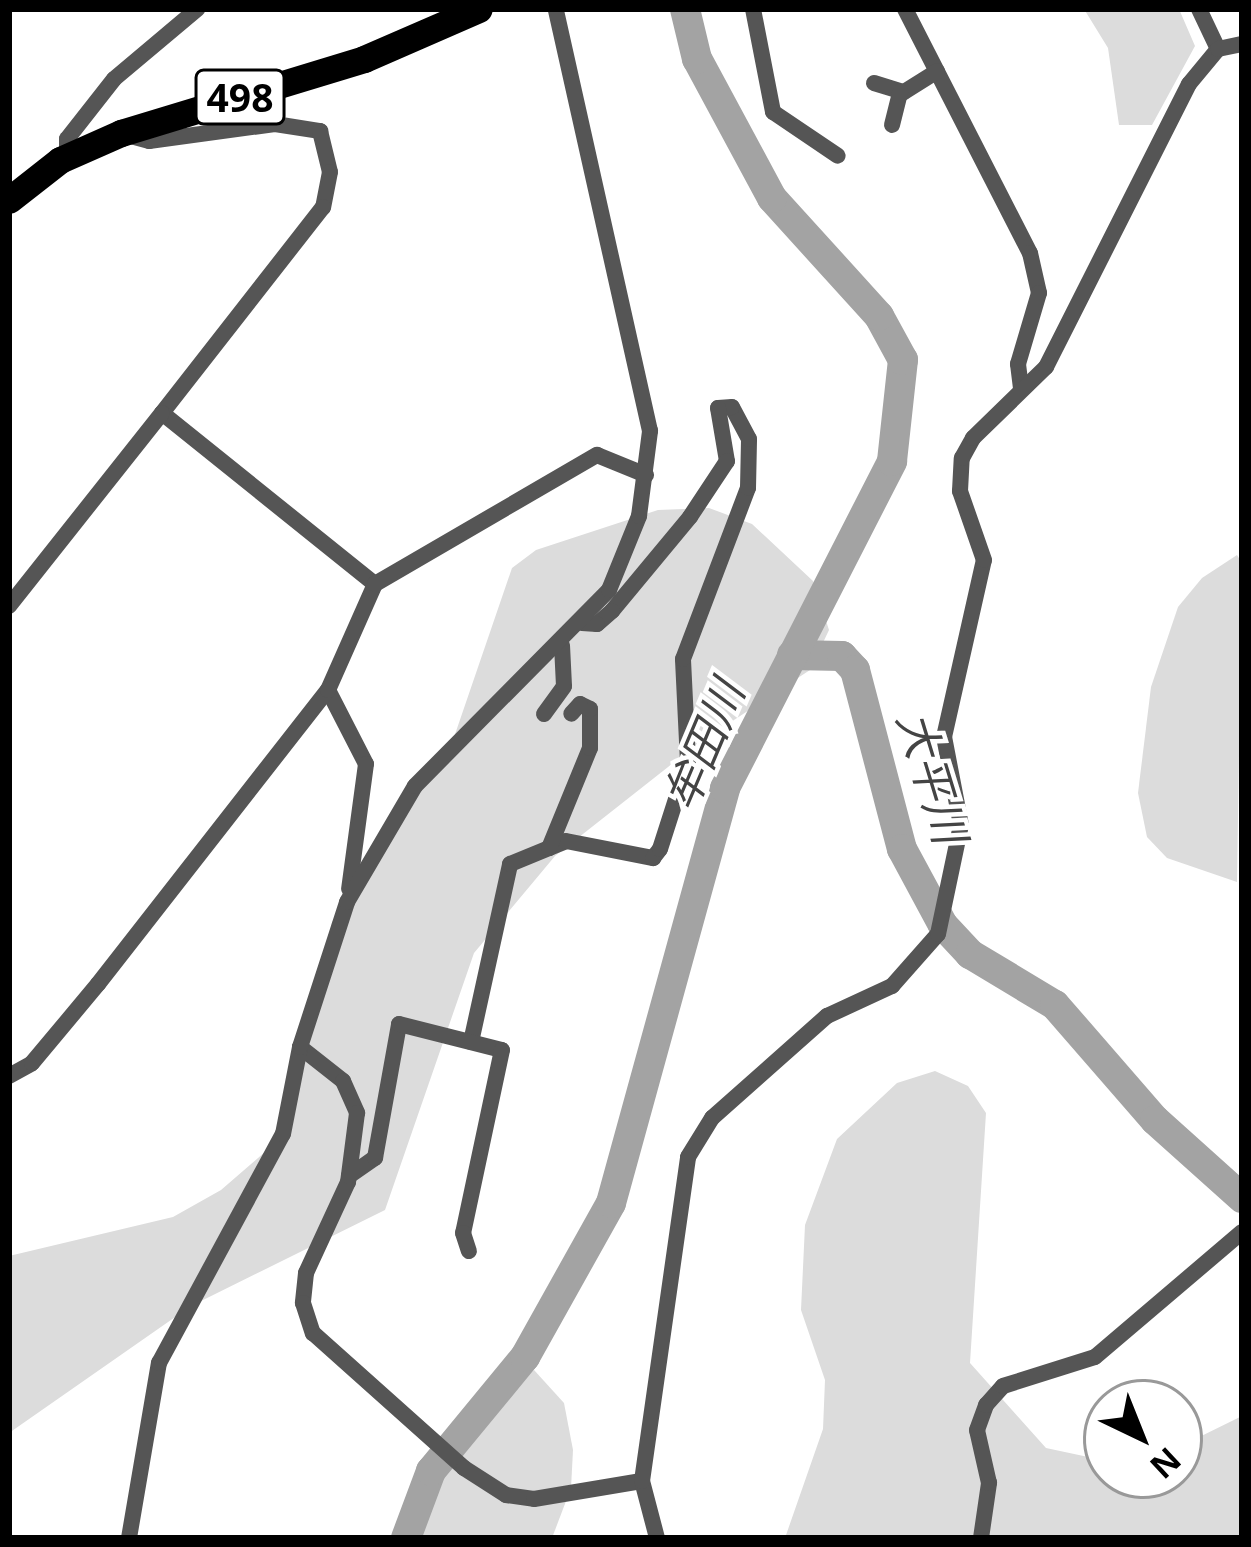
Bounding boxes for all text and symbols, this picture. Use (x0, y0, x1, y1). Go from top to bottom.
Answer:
road number: 498 (192, 64, 288, 130)
water label: 牟田川 (652, 672, 754, 818)
water label: 大平川 (887, 705, 979, 849)
north arrow (1083, 1379, 1203, 1499)
text: N (1141, 1438, 1191, 1489)

